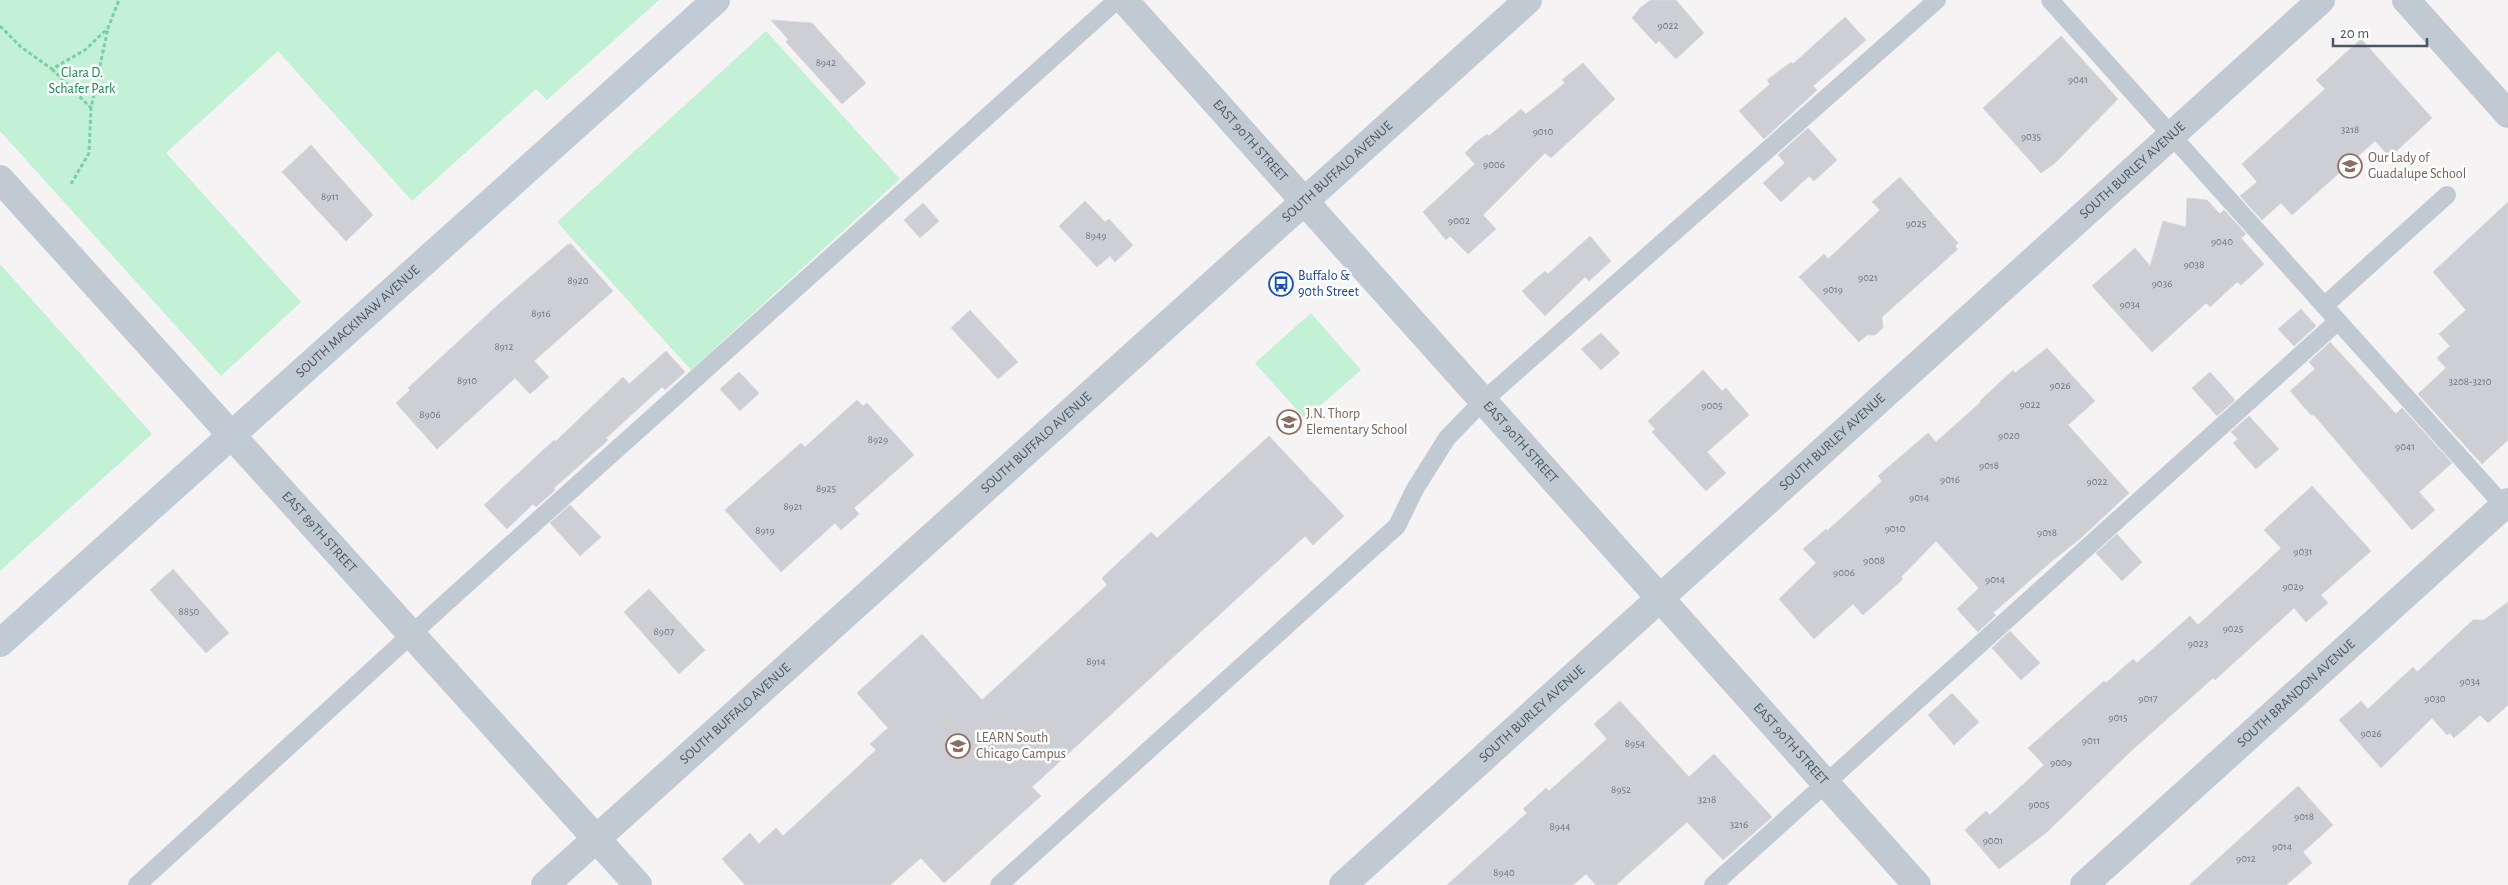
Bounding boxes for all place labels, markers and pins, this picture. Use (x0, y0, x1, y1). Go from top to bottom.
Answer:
place label: Our Lady of Guadalupe School (2368, 151, 2466, 181)
school or university icon: Our Lady of Guadalupe School (2337, 153, 2363, 179)
place label: Buffalo & 90th Street (1298, 269, 1360, 299)
bus stop icon: Buffalo & 90th Street (1268, 271, 1294, 297)
place label: J.N. Thorp Elementary School (1306, 407, 1408, 437)
school or university icon: J.N. Thorp Elementary School (1276, 409, 1302, 435)
place label: LEARN South Chicago Campus (976, 731, 1066, 761)
school or university icon: LEARN South Chicago Campus (945, 733, 971, 759)

